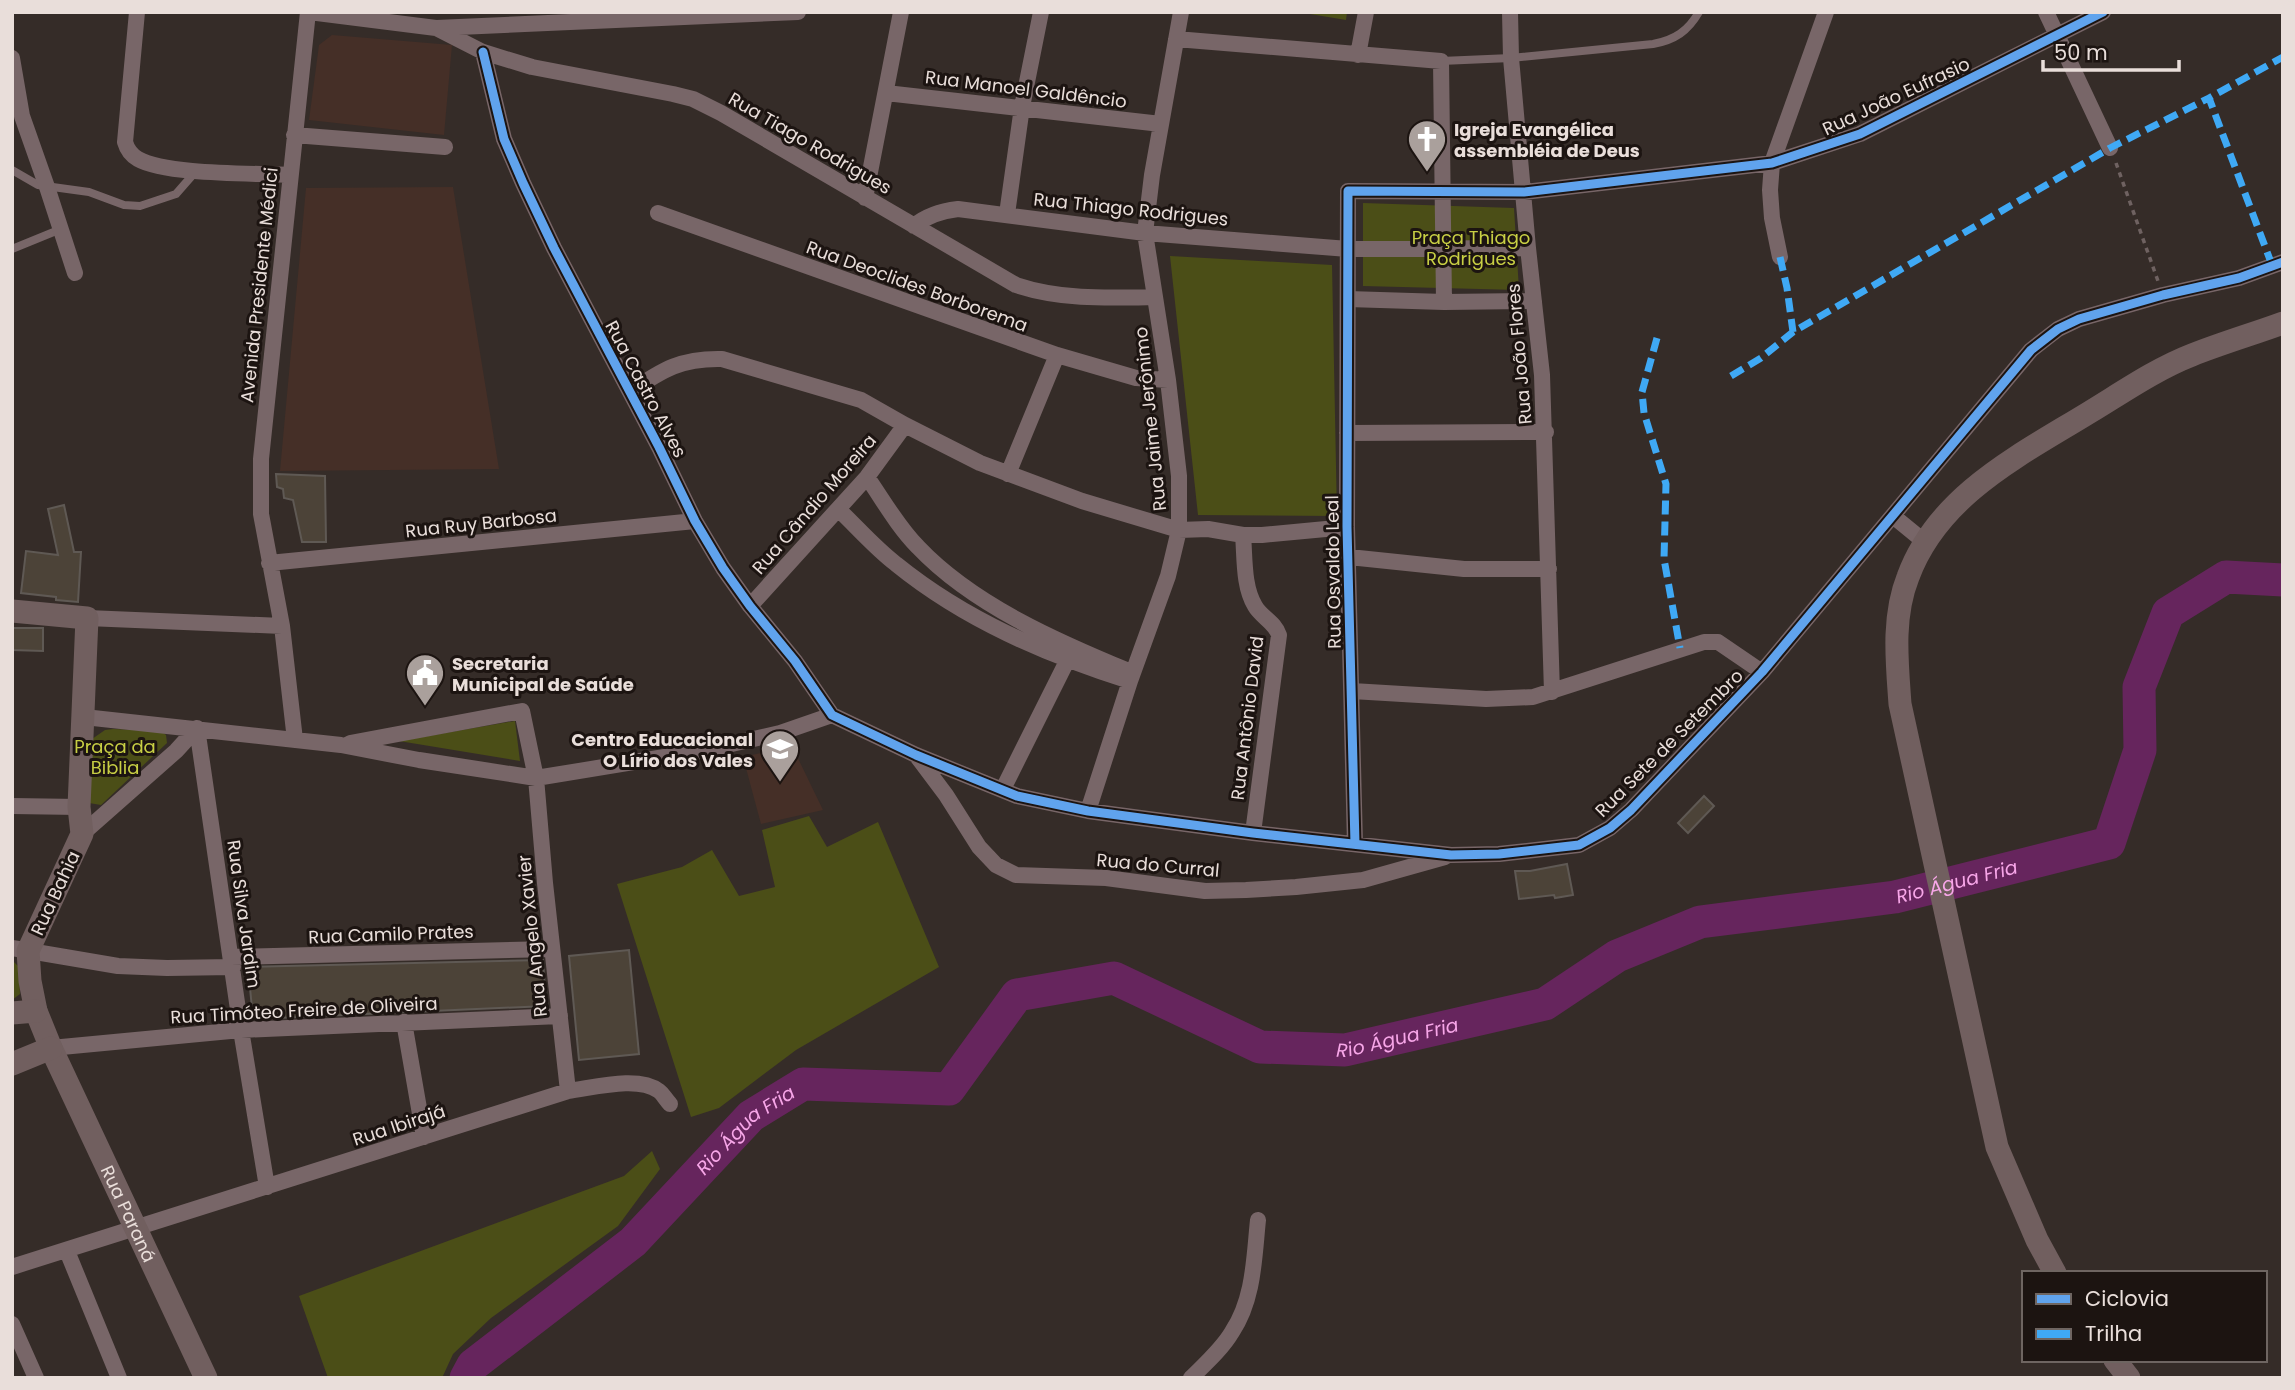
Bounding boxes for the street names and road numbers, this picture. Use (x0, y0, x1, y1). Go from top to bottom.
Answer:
street label: Rua João Eufrasio (1818, 51, 1974, 141)
street label: Rua Manoel Galdêncio (924, 64, 1128, 114)
street label: Rua Tiago Rodrigues (724, 86, 896, 200)
street label: Avenida Presidente Médici (234, 166, 284, 404)
street label: Rua Thiago Rodrigues (1032, 186, 1230, 232)
street label: Rua Deoclides Borborema (803, 234, 1031, 338)
street label: Rua João Flores (1500, 283, 1538, 425)
street label: Rua Castro Alves (599, 316, 693, 462)
street label: Rua Jaime Jerônimo (1128, 326, 1172, 512)
street label: Rua Cândio Moreira (746, 429, 882, 579)
street label: Rua Osvaldo Leal (1319, 495, 1347, 649)
street label: Rua Ruy Barbosa (404, 503, 558, 543)
street label: Rua Antônio David (1225, 635, 1269, 801)
street label: Rua Sete de Setembro (1589, 663, 1749, 823)
street label: Rua Silva Jardim (221, 838, 267, 990)
street label: Rua Bahia (24, 847, 86, 939)
street label: Rua do Curral (1095, 847, 1221, 883)
street label: Rua Angelo Xavier (511, 853, 553, 1018)
street label: Rua Camilo Prates (308, 919, 474, 949)
street label: Rua Timóteo Freire de Oliveira (170, 991, 438, 1029)
street label: Rua Ibirajá (349, 1098, 449, 1152)
street label: Rua Paraná (95, 1161, 162, 1266)

